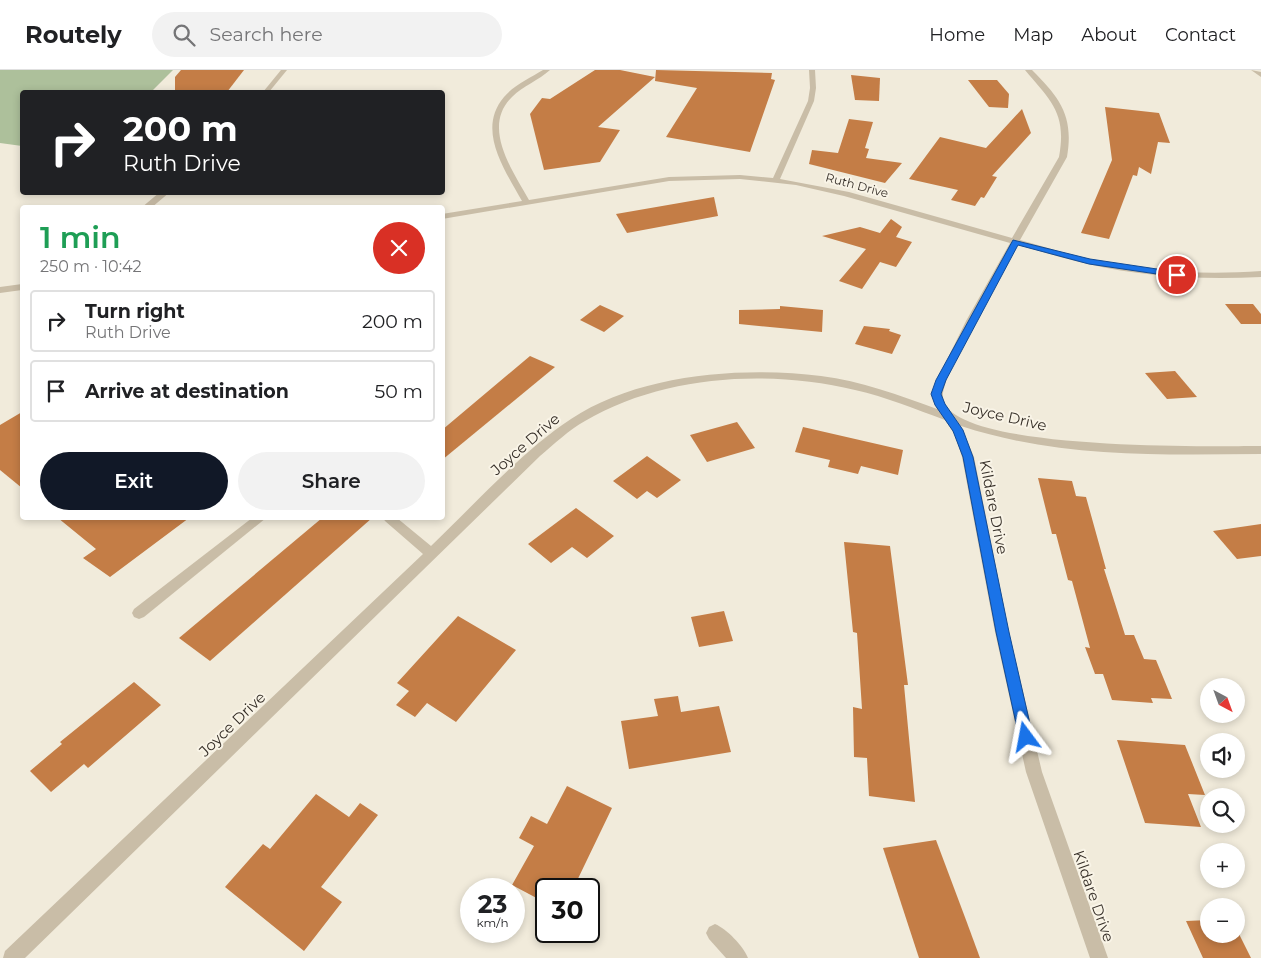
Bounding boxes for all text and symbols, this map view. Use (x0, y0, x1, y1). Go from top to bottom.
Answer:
search box (152, 12, 502, 57)
text: Routely (25, 20, 122, 49)
icon: search (170, 21, 198, 49)
text: Search here (210, 23, 323, 46)
text: Home (929, 24, 985, 46)
text: Map (1013, 24, 1053, 46)
text: About (1081, 24, 1137, 46)
text: Contact (1165, 24, 1236, 46)
text: 200 m (123, 107, 238, 150)
icon: right (40, 110, 105, 175)
text: Ruth Drive (123, 150, 241, 177)
street label: Ruth Drive (824, 169, 890, 201)
text: 1 min (40, 219, 121, 256)
button: close (373, 222, 425, 274)
pin (1156, 254, 1198, 296)
text: 250 m · 10:42 (40, 257, 142, 276)
icon: arrive (1163, 261, 1191, 289)
text: Turn right (85, 300, 185, 323)
icon: right (42, 307, 70, 335)
text: 200 m (362, 310, 423, 333)
text: Ruth Drive (85, 323, 171, 342)
icon: arrive (42, 377, 70, 405)
text: Arrive at destination (85, 380, 289, 403)
text: 50 m (375, 380, 423, 403)
street label: Joyce Drive (960, 397, 1049, 435)
street label: Joyce Drive (486, 409, 563, 480)
button: Exit (40, 452, 228, 510)
button: Share (238, 452, 425, 510)
street label: Kildare Drive (976, 458, 1012, 556)
north arrow (1200, 678, 1245, 722)
map controls (1200, 678, 1245, 943)
street label: Joyce Drive (194, 688, 269, 761)
position arrow (999, 710, 1051, 762)
button: sound (1200, 733, 1245, 778)
button: search (1200, 788, 1245, 833)
button: + (1200, 843, 1245, 888)
street label: Kildare Drive (1069, 848, 1119, 944)
speed limit sign: 30 (535, 878, 600, 943)
text: 23 (478, 889, 507, 919)
button: − (1200, 898, 1245, 943)
text: km/h (476, 915, 509, 930)

